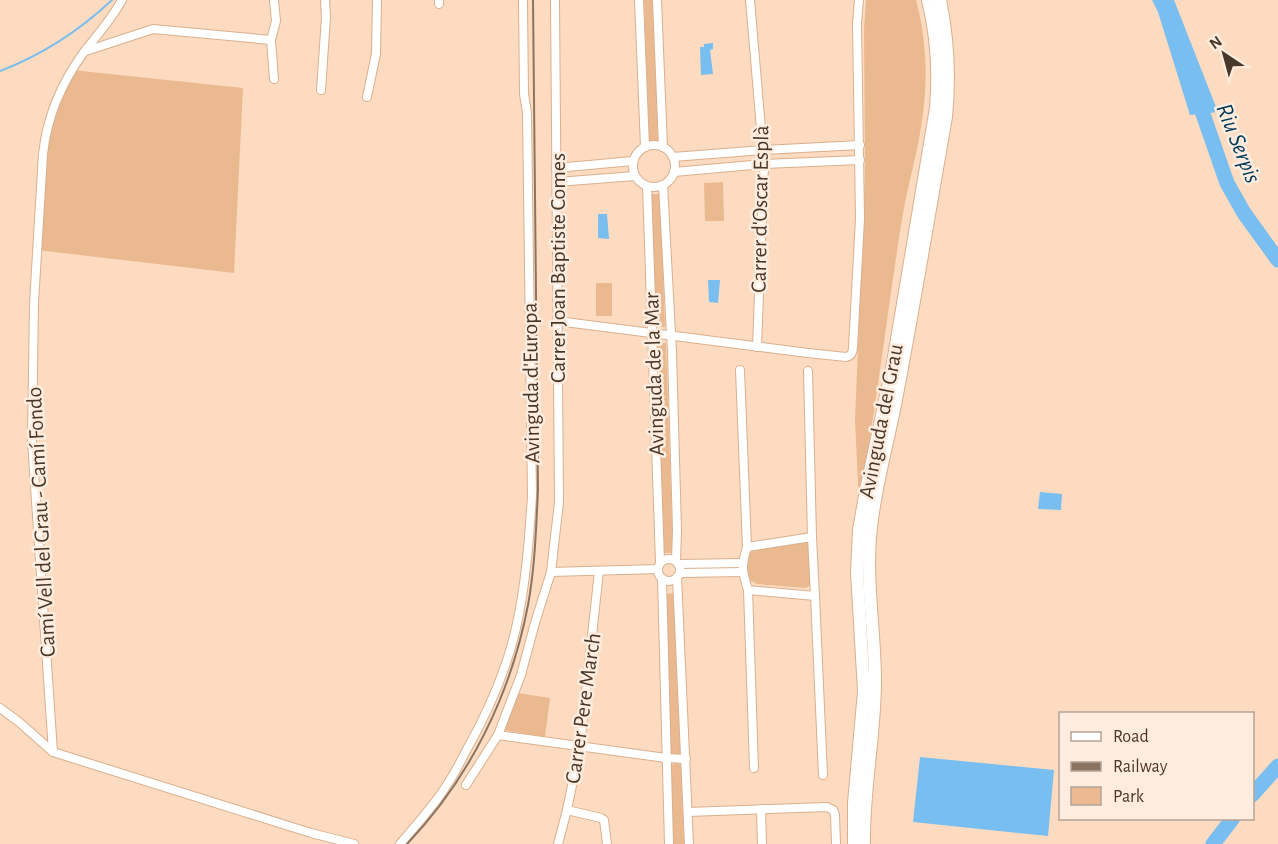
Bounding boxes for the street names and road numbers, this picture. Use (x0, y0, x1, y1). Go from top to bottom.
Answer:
street label: Carrer d'Oscar Esplà (748, 125, 772, 293)
street label: Carrer Joan Baptiste Comes (547, 153, 569, 383)
street label: Avinguda de la Mar (640, 292, 668, 456)
street label: Avinguda d'Europa (519, 302, 543, 464)
street label: Avinguda del Grau (855, 342, 907, 500)
street label: Camí Vell del Grau - Camí Fondo (23, 386, 59, 658)
street label: Carrer Pere March (562, 631, 604, 785)

